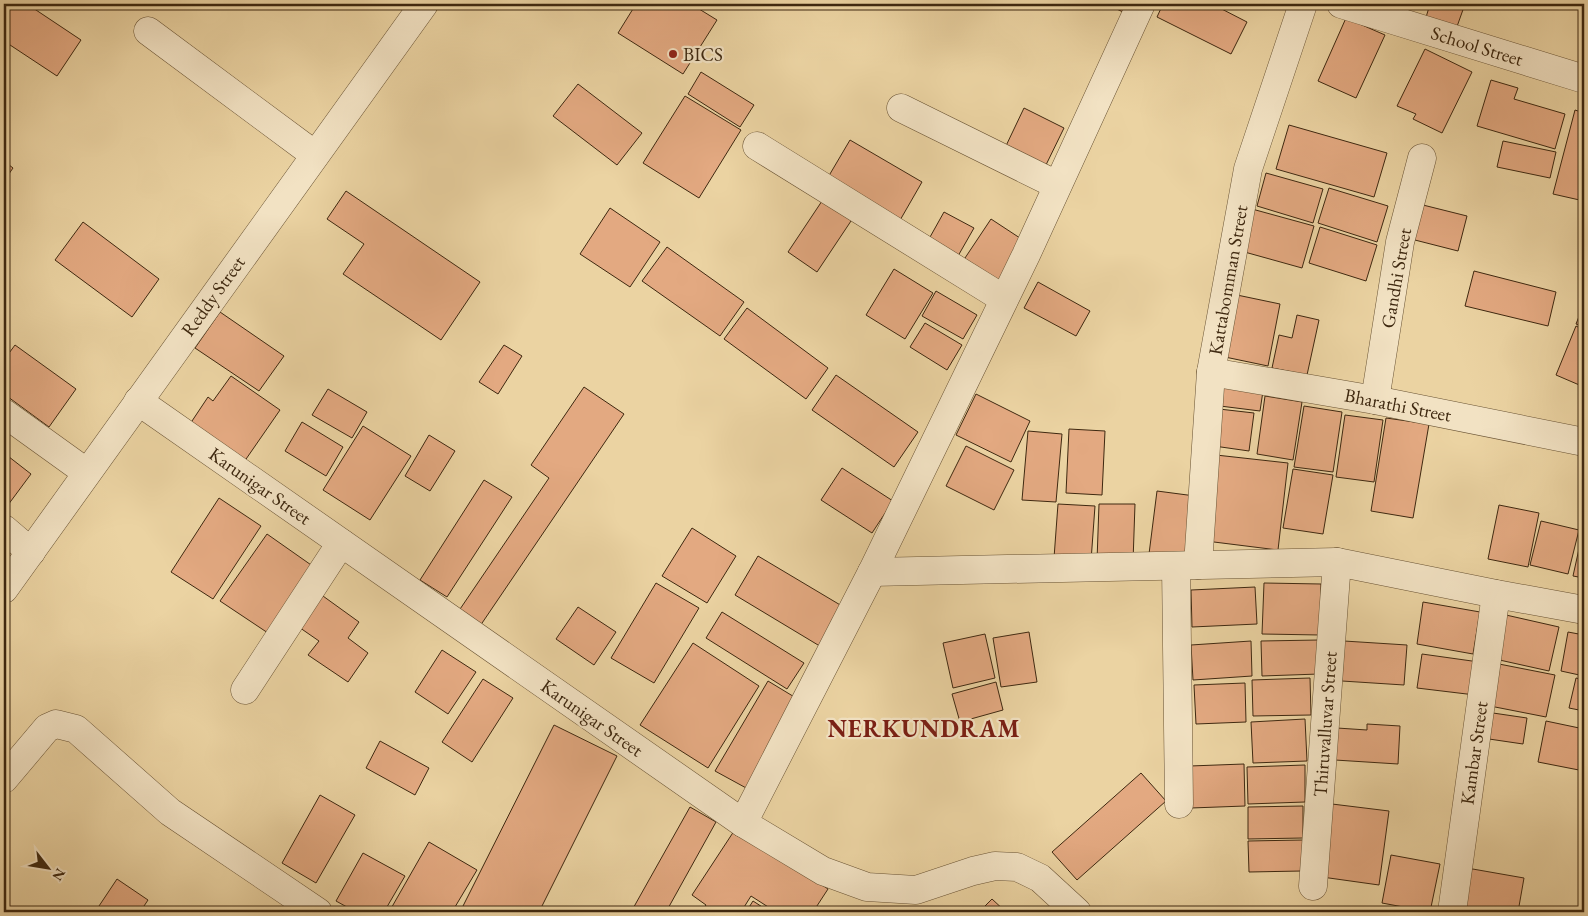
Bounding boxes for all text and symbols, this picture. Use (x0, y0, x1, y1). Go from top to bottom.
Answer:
street label: School Street (1428, 20, 1526, 72)
place label: BICS (683, 42, 723, 67)
marker: BICS (667, 48, 679, 60)
street label: Kattabomman Street (1202, 203, 1254, 357)
street label: Gandhi Street (1375, 226, 1417, 330)
street label: Reddy Street (175, 251, 251, 341)
street label: Bharathi Street (1342, 382, 1454, 428)
street label: Karunigar Street (204, 442, 316, 530)
street label: Thiruvalluvar Street (1307, 650, 1343, 798)
street label: Karunigar Street (536, 674, 648, 762)
street label: Kambar Street (1454, 700, 1494, 806)
district label: NERKUNDRAM (827, 713, 1021, 744)
north arrow (22, 844, 72, 894)
text: N (48, 865, 70, 885)

